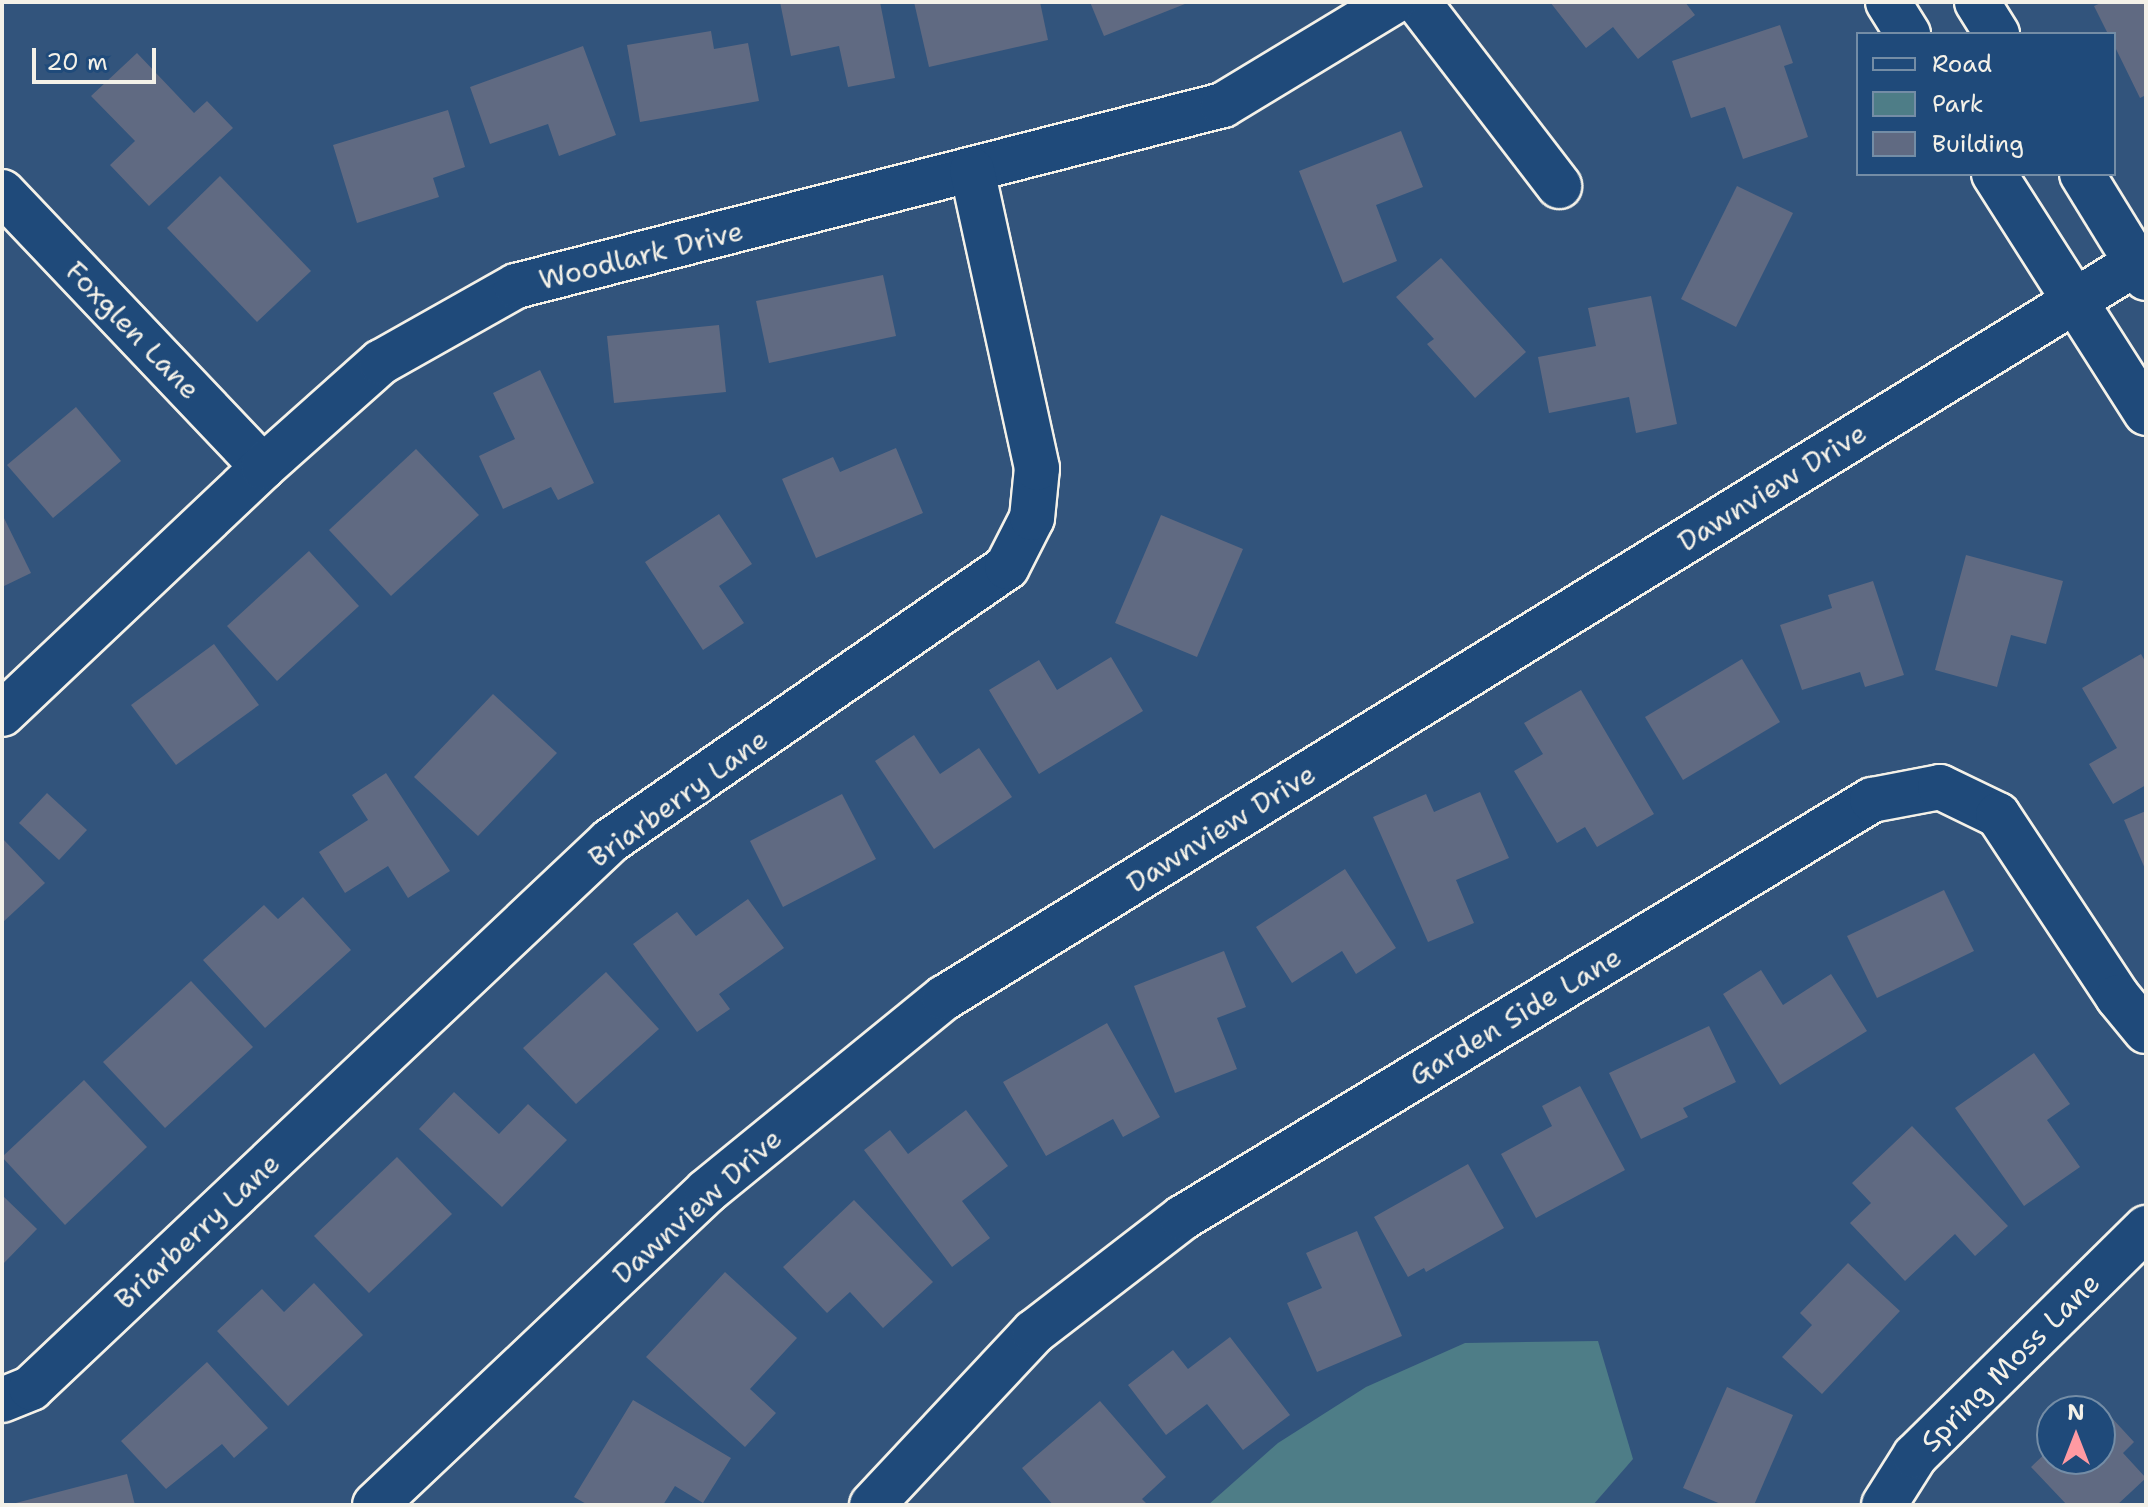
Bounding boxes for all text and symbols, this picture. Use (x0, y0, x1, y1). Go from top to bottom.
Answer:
scale bar (36, 32, 160, 82)
legend (1856, 32, 2116, 176)
text: 20 m (46, 46, 108, 78)
text: Road (1932, 48, 1992, 80)
text: Park (1932, 88, 1984, 120)
text: Building (1932, 128, 2024, 160)
street label: Woodlark Drive (535, 213, 747, 297)
street label: Foxglen Lane (59, 254, 207, 406)
street label: Dawnview Drive (1672, 416, 1872, 558)
street label: Briarberry Lane (582, 722, 774, 874)
street label: Dawnview Drive (1121, 757, 1321, 899)
street label: Garden Side Lane (1403, 939, 1627, 1093)
street label: Dawnview Drive (606, 1121, 788, 1291)
street label: Briarberry Lane (108, 1146, 286, 1316)
street label: Spring Moss Lane (1914, 1266, 2106, 1458)
north arrow (2036, 1395, 2116, 1475)
text: N (2067, 1398, 2085, 1427)

